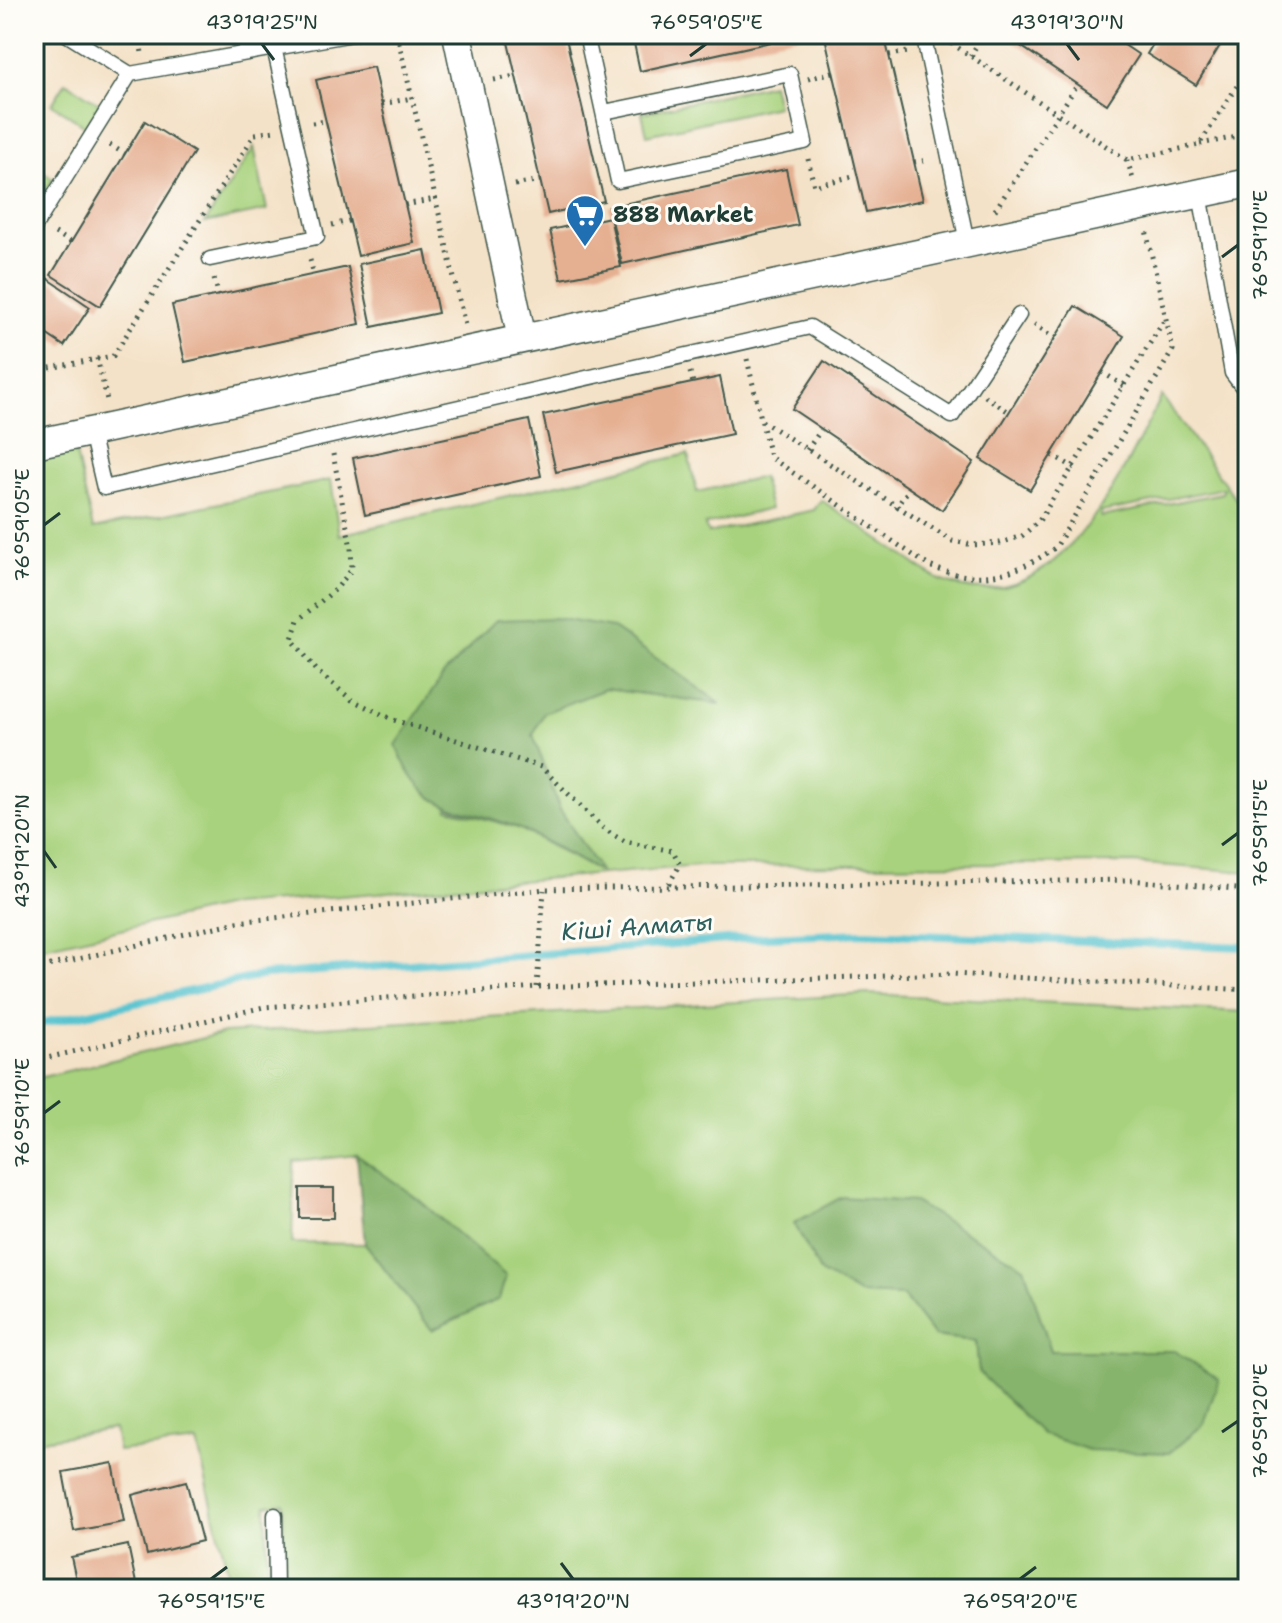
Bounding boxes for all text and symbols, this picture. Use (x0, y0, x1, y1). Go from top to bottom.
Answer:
text: 43°19'25"N (206, 9, 318, 35)
text: 76°59'05"E (649, 9, 763, 35)
text: 43°19'30"N (1010, 9, 1124, 35)
text: 76°59'10"E (1247, 190, 1273, 300)
supermarket icon: 888 Market (564, 193, 606, 248)
place label: 888 Market (613, 200, 754, 229)
text: 76°59'05"E (9, 468, 35, 582)
text: 76°59'15"E (1247, 779, 1273, 887)
text: 43°19'20"N (9, 794, 35, 908)
water label: Кіші Алматы (560, 906, 714, 948)
text: 76°59'10"E (9, 1058, 35, 1168)
text: 76°59'20"E (1247, 1363, 1273, 1479)
text: 76°59'15"E (157, 1588, 265, 1614)
text: 43°19'20"N (516, 1588, 630, 1614)
text: 76°59'20"E (962, 1588, 1078, 1614)

